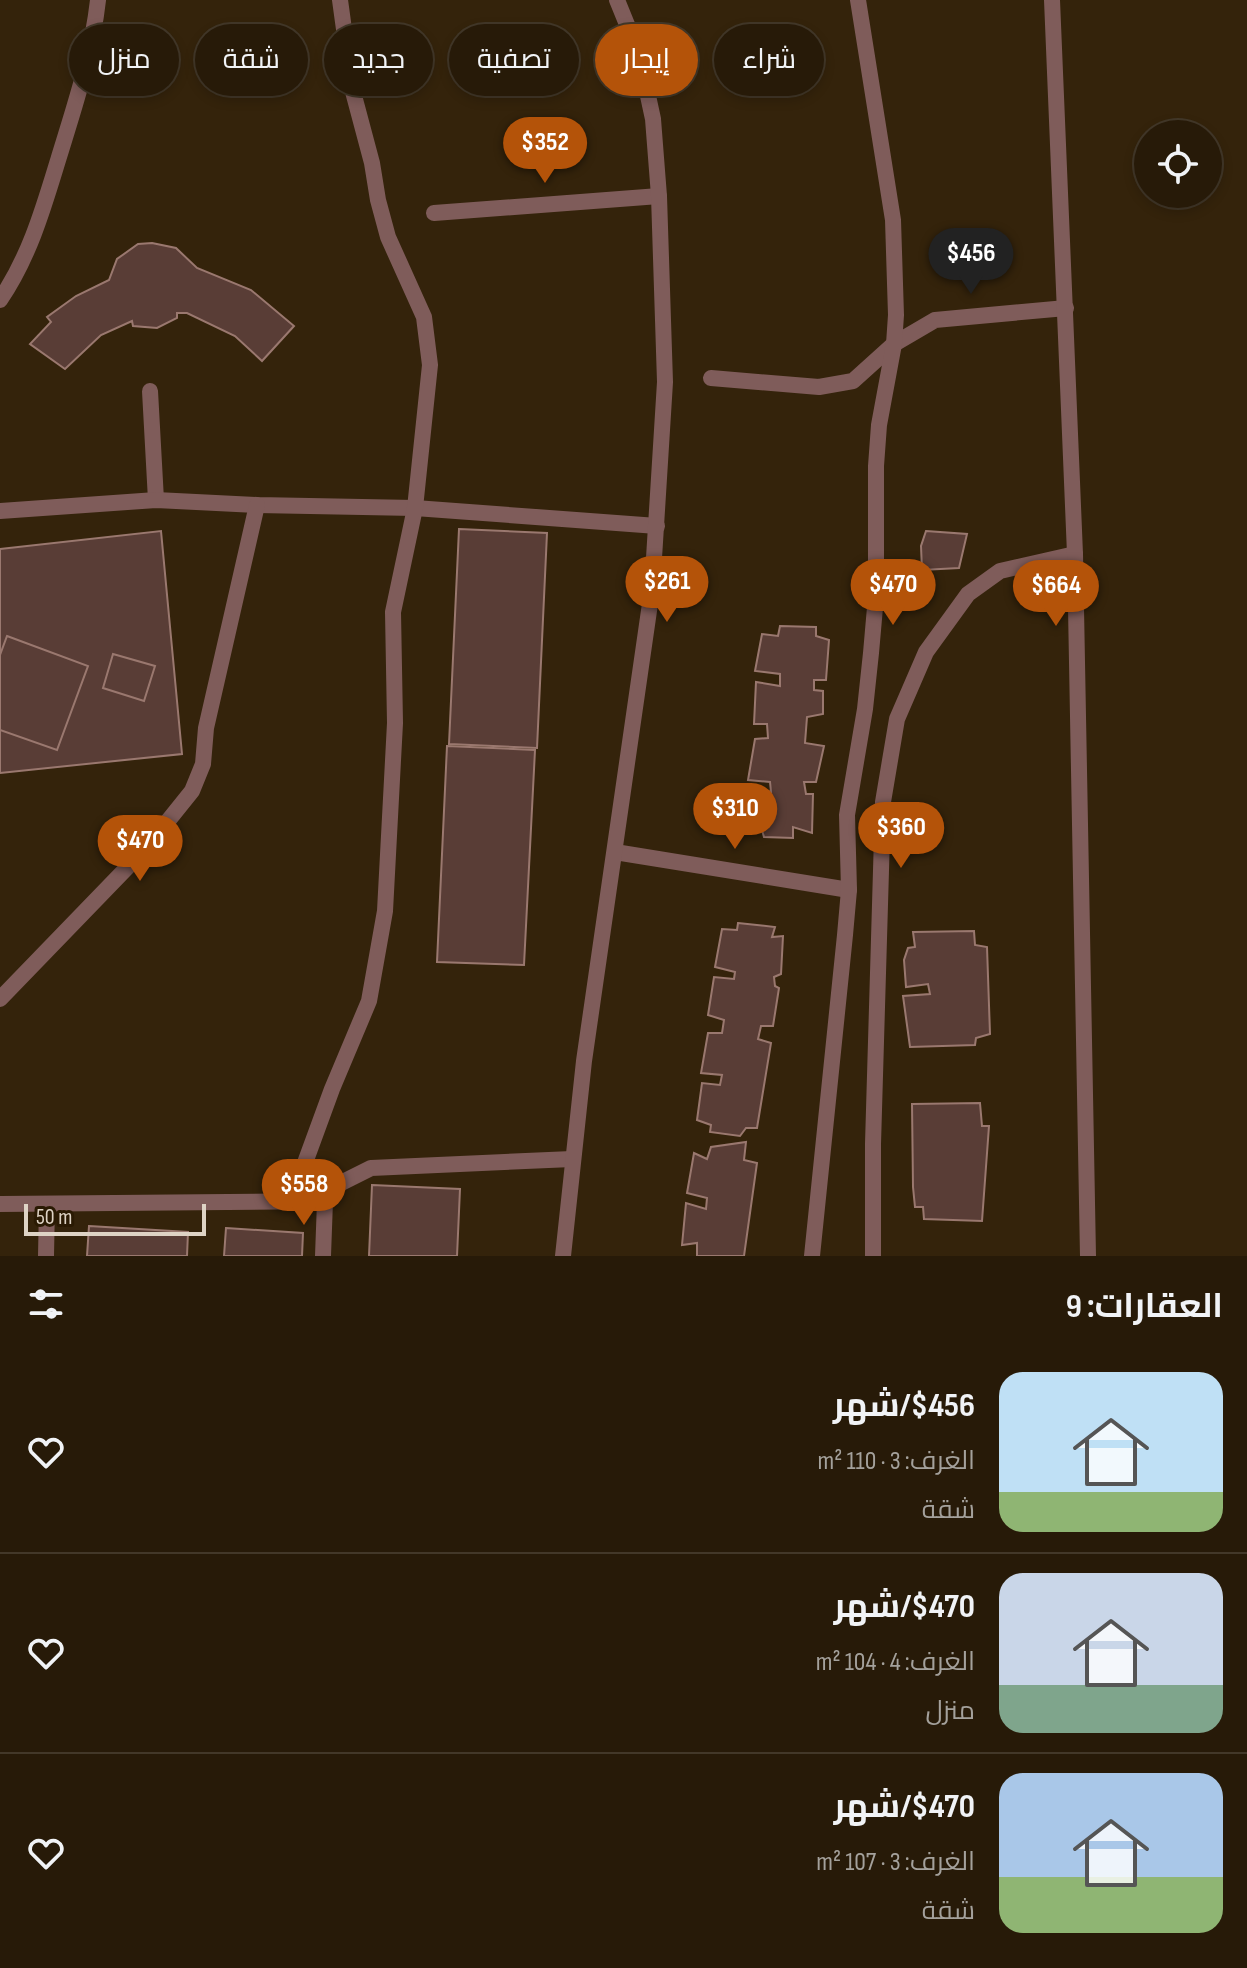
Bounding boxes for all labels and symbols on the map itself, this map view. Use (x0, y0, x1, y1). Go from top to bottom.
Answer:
pin: $352 (498, 117, 592, 185)
pin: $456 (924, 228, 1018, 296)
pin: $261 (620, 556, 714, 624)
pin: $470 (846, 559, 940, 627)
pin: $664 (1009, 560, 1103, 628)
pin: $310 (688, 783, 782, 851)
pin: $360 (854, 802, 948, 870)
pin: $470 (93, 815, 187, 883)
pin: $558 (257, 1159, 351, 1227)
scale bar (24, 1200, 206, 1236)

